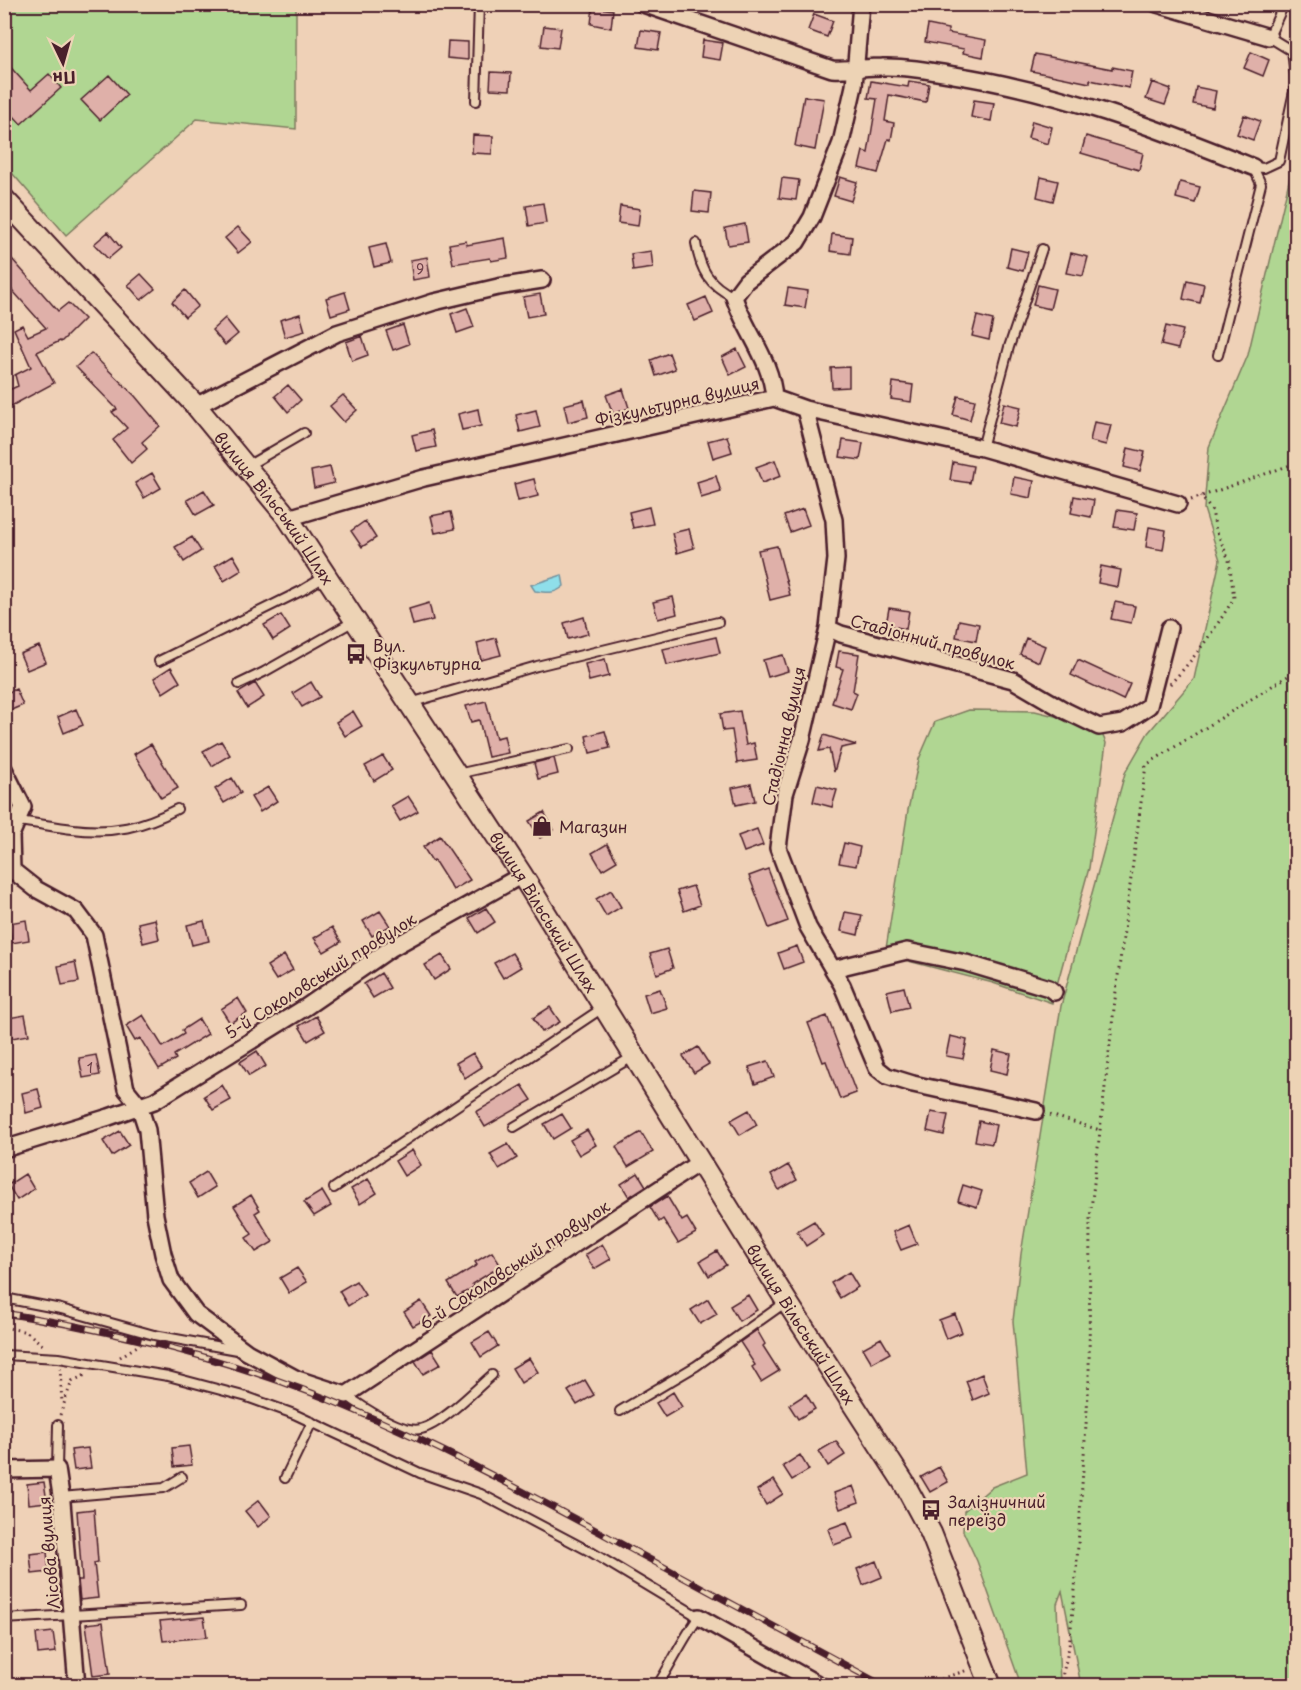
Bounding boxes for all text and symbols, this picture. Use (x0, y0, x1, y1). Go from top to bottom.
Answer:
north arrow (33, 33, 93, 93)
text: Пн (52, 66, 77, 92)
house number: 9 (416, 258, 424, 279)
street label: Фізкультурна вулиця (592, 370, 762, 432)
street label: вулиця Вільський Шлях (209, 426, 340, 589)
street label: Стадіонний провулок (848, 607, 1019, 675)
place label: Вул. Фізкультурна (373, 633, 481, 675)
bus stop icon: Вул. Фізкультурна (344, 642, 368, 666)
street label: Стадіонна вулиця (755, 664, 811, 808)
shop icon: Магазин (530, 814, 554, 838)
place label: Магазин (559, 814, 628, 838)
street label: вулиця Вільський Шлях (484, 826, 604, 997)
street label: 5-й Соколовський провулок (220, 906, 421, 1044)
house number: 1 (87, 1057, 93, 1078)
street label: 6-й Соколовський провулок (414, 1193, 614, 1335)
street label: вулиця Вільський Шлях (741, 1239, 862, 1409)
place label: Залізничний переїзд (947, 1489, 1046, 1531)
street label: Лісова вулиця (31, 1495, 65, 1611)
bus stop icon: Залізничний переїзд (919, 1498, 943, 1522)

